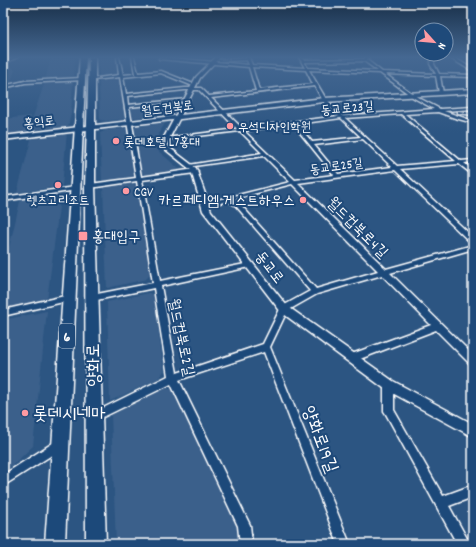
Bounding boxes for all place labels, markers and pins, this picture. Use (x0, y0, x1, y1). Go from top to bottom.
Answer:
place label: 우석디자인학원 (238, 119, 311, 138)
marker: 우석디자인학원 (225, 121, 235, 131)
place label: 롯데호텔 L7홍대 (124, 134, 200, 153)
marker: 롯데호텔 L7홍대 (111, 136, 121, 146)
marker: 렛츠고리조트 (53, 180, 63, 190)
place label: CGV (134, 184, 154, 203)
marker: CGV (121, 186, 131, 196)
place label: 카르페디엠 게스트하우스 (159, 191, 295, 213)
place label: 렛츠고리조트 (27, 192, 89, 211)
marker: 카르페디엠 게스트하우스 (298, 195, 308, 205)
place label: 홍대입구 (92, 227, 140, 249)
marker: 홍대입구 (77, 230, 89, 242)
place label: 롯데시네마 (33, 403, 106, 428)
marker: 롯데시네마 (20, 408, 30, 418)

